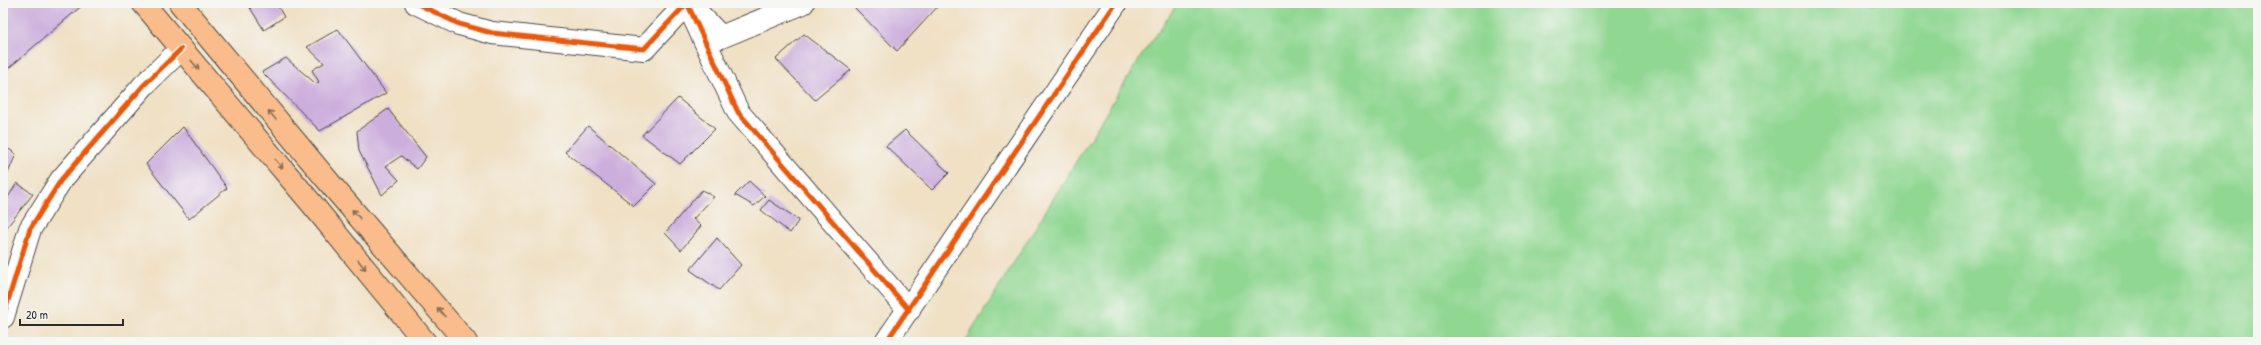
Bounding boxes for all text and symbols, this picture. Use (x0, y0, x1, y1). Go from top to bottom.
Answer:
one-way arrow (190, 60, 199, 71)
one-way arrow (268, 109, 277, 120)
one-way arrow (274, 159, 283, 170)
one-way arrow (351, 209, 361, 219)
one-way arrow (357, 259, 366, 270)
scale bar (20, 301, 123, 327)
text: 20 m (26, 306, 48, 323)
one-way arrow (436, 307, 445, 318)

